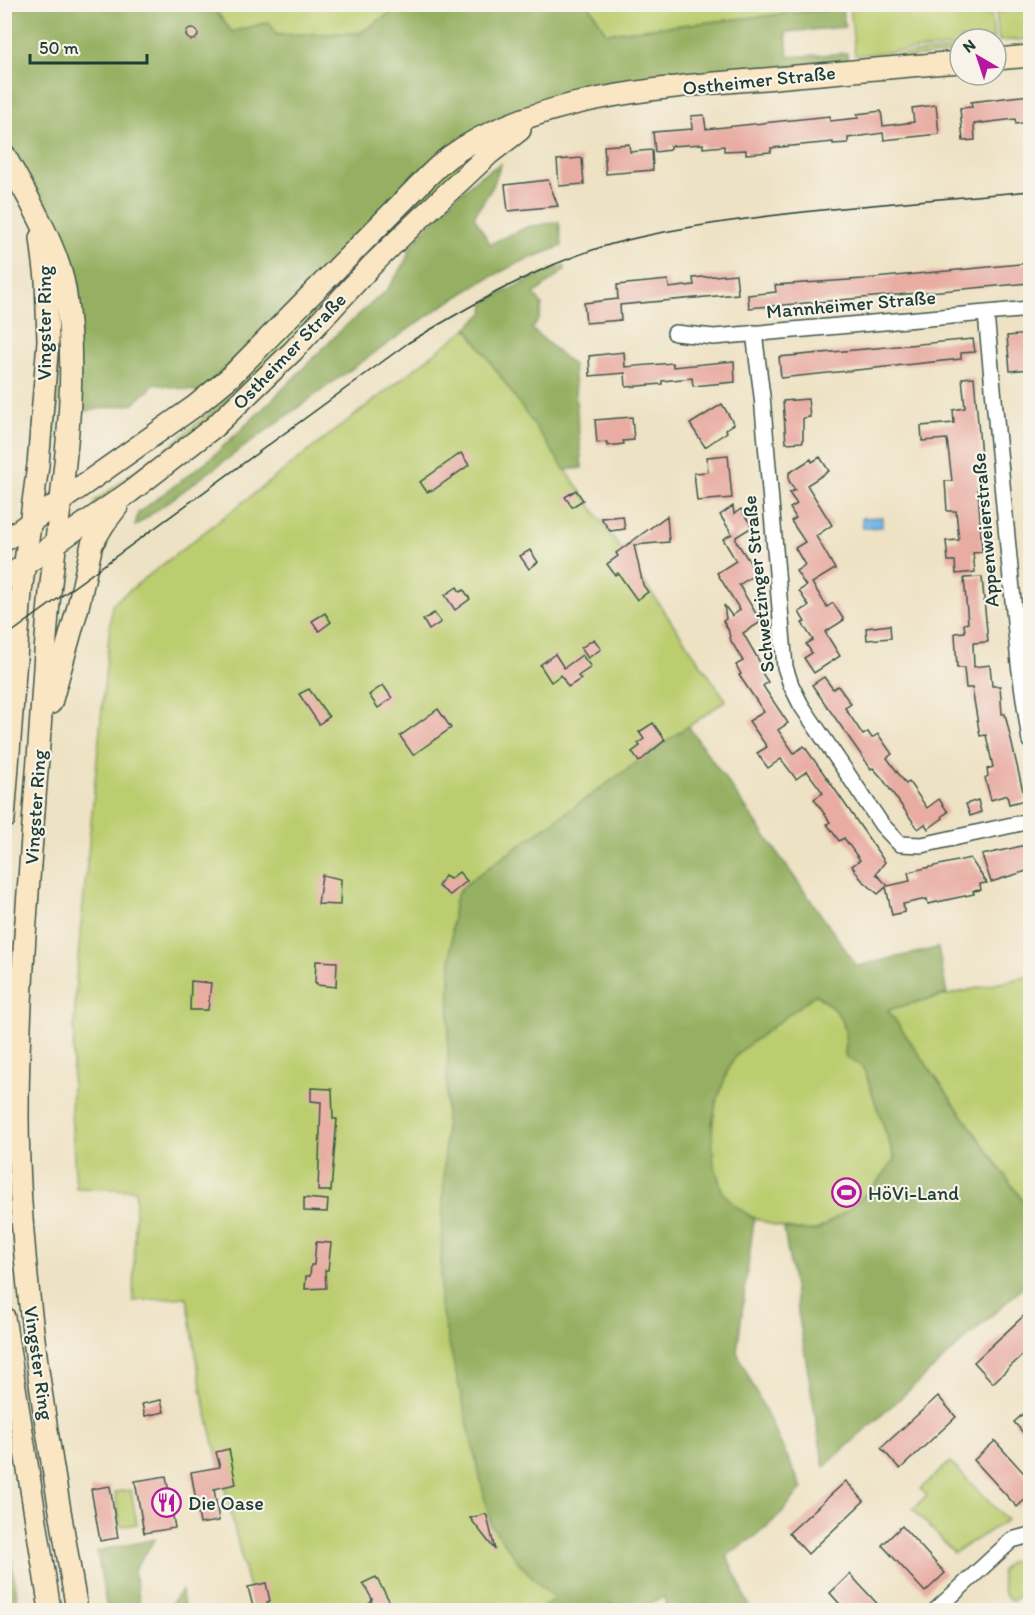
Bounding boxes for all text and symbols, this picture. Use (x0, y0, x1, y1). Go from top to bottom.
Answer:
scale bar (30, 27, 147, 65)
north arrow (948, 27, 1008, 87)
text: N (959, 35, 979, 57)
text: 50 m (39, 37, 79, 59)
street label: Ostheimer Straße (681, 60, 837, 100)
street label: Vingster Ring (32, 265, 56, 381)
street label: Mannheimer Straße (765, 285, 937, 323)
street label: Ostheimer Straße (227, 287, 351, 415)
street label: Appenweierstraße (966, 452, 1004, 608)
street label: Schwetzinger Straße (737, 494, 779, 674)
street label: Vingster Ring (19, 748, 51, 865)
sports icon: HöVi-Land (831, 1177, 863, 1209)
place label: HöVi-Land (868, 1181, 959, 1205)
street label: Vingster Ring (19, 1304, 59, 1422)
restaurant icon: Die Oase (151, 1487, 183, 1519)
place label: Die Oase (188, 1491, 264, 1515)

